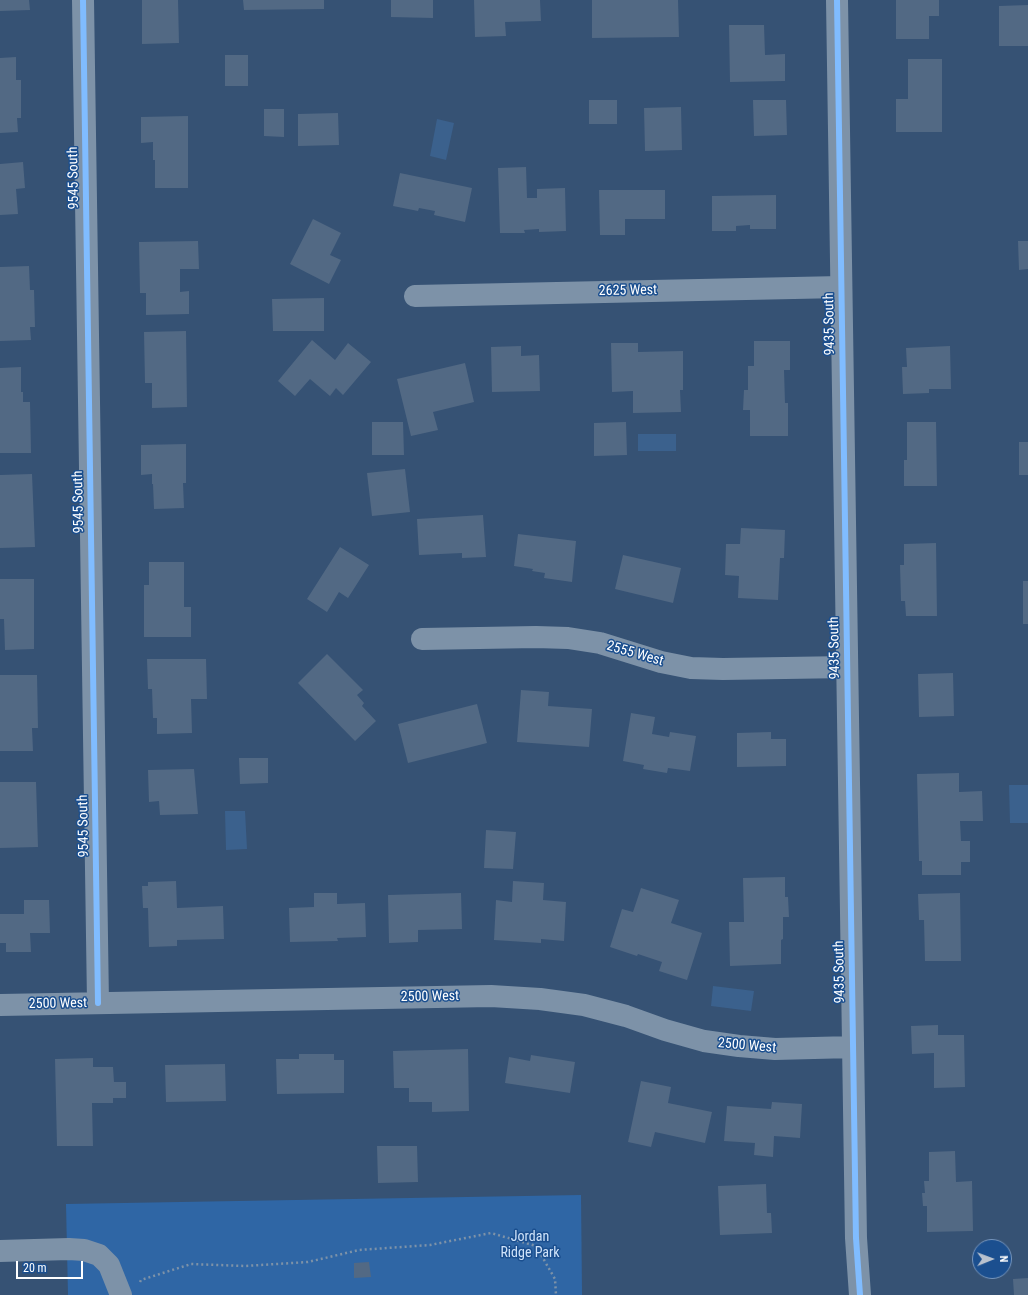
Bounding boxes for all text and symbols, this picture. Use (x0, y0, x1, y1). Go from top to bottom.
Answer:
street label: 9545 South (65, 146, 83, 210)
street label: 2625 West (599, 282, 657, 300)
street label: 9435 South (821, 292, 839, 356)
street label: 9545 South (70, 470, 88, 534)
street label: 9435 South (826, 616, 844, 680)
street label: 2555 West (605, 638, 665, 670)
street label: 9545 South (75, 794, 93, 858)
street label: 9435 South (831, 940, 849, 1004)
street label: 2500 West (401, 988, 459, 1006)
street label: 2500 West (29, 995, 87, 1013)
street label: 2500 West (717, 1035, 777, 1057)
park label: Jordan Ridge Park (500, 1229, 560, 1262)
north arrow (972, 1239, 1012, 1279)
scale bar (18, 1253, 85, 1279)
text: N (997, 1255, 1010, 1262)
text: 20 m (23, 1261, 47, 1275)

